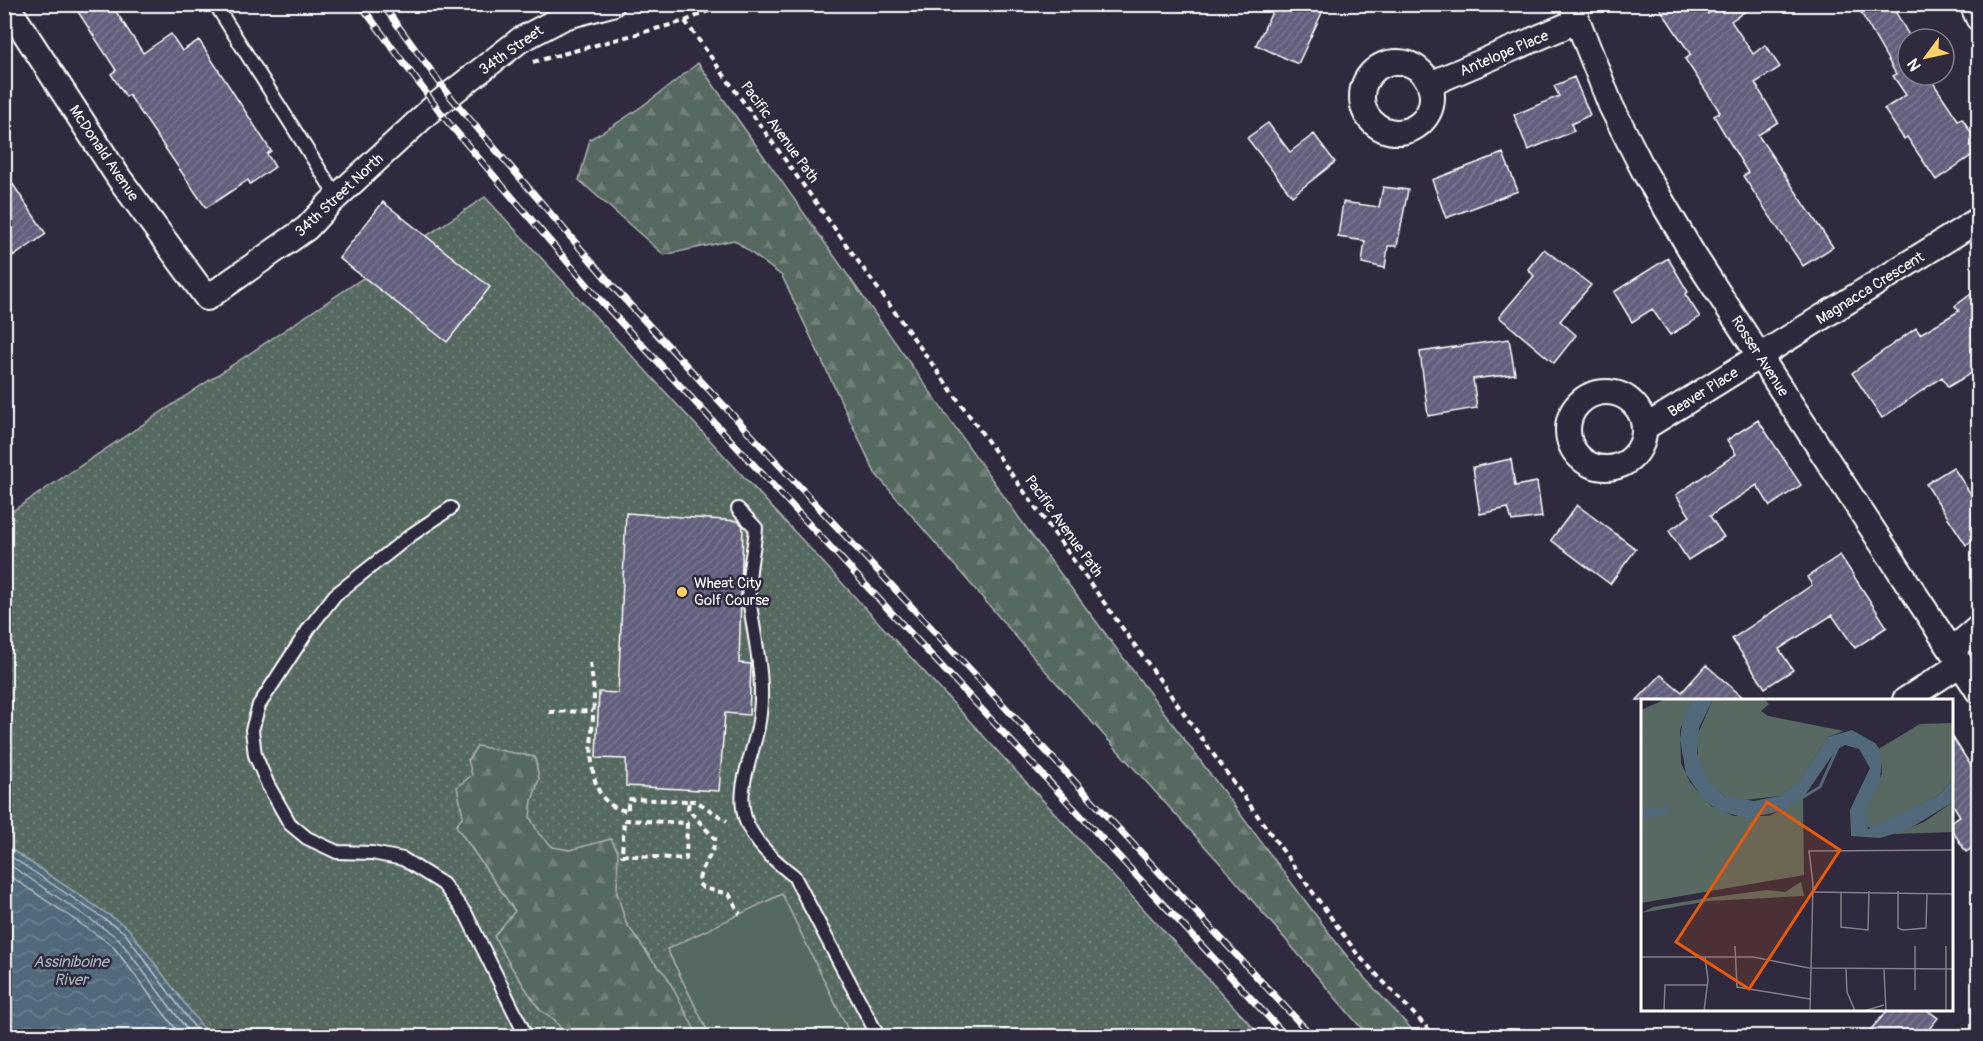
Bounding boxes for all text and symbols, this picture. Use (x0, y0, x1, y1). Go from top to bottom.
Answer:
street label: 34th Street (475, 21, 548, 79)
street label: Antelope Place (1457, 26, 1552, 81)
north arrow (1896, 27, 1956, 87)
text: N (1903, 54, 1926, 75)
street label: Pacific Avenue Path (736, 78, 823, 187)
street label: McDonald Avenue (65, 102, 143, 205)
street label: 34th Street North (291, 150, 388, 241)
street label: Magnacca Crescent (1813, 247, 1929, 329)
street label: Rosser Avenue (1726, 312, 1793, 401)
street label: Beaver Place (1665, 363, 1742, 422)
street label: Pacific Avenue Path (1020, 472, 1107, 581)
place label: Wheat City Golf Course (694, 574, 770, 610)
marker: Wheat City Golf Course (675, 585, 689, 599)
inset map (1641, 699, 1953, 1011)
water label: Assiniboine River (33, 952, 111, 990)

